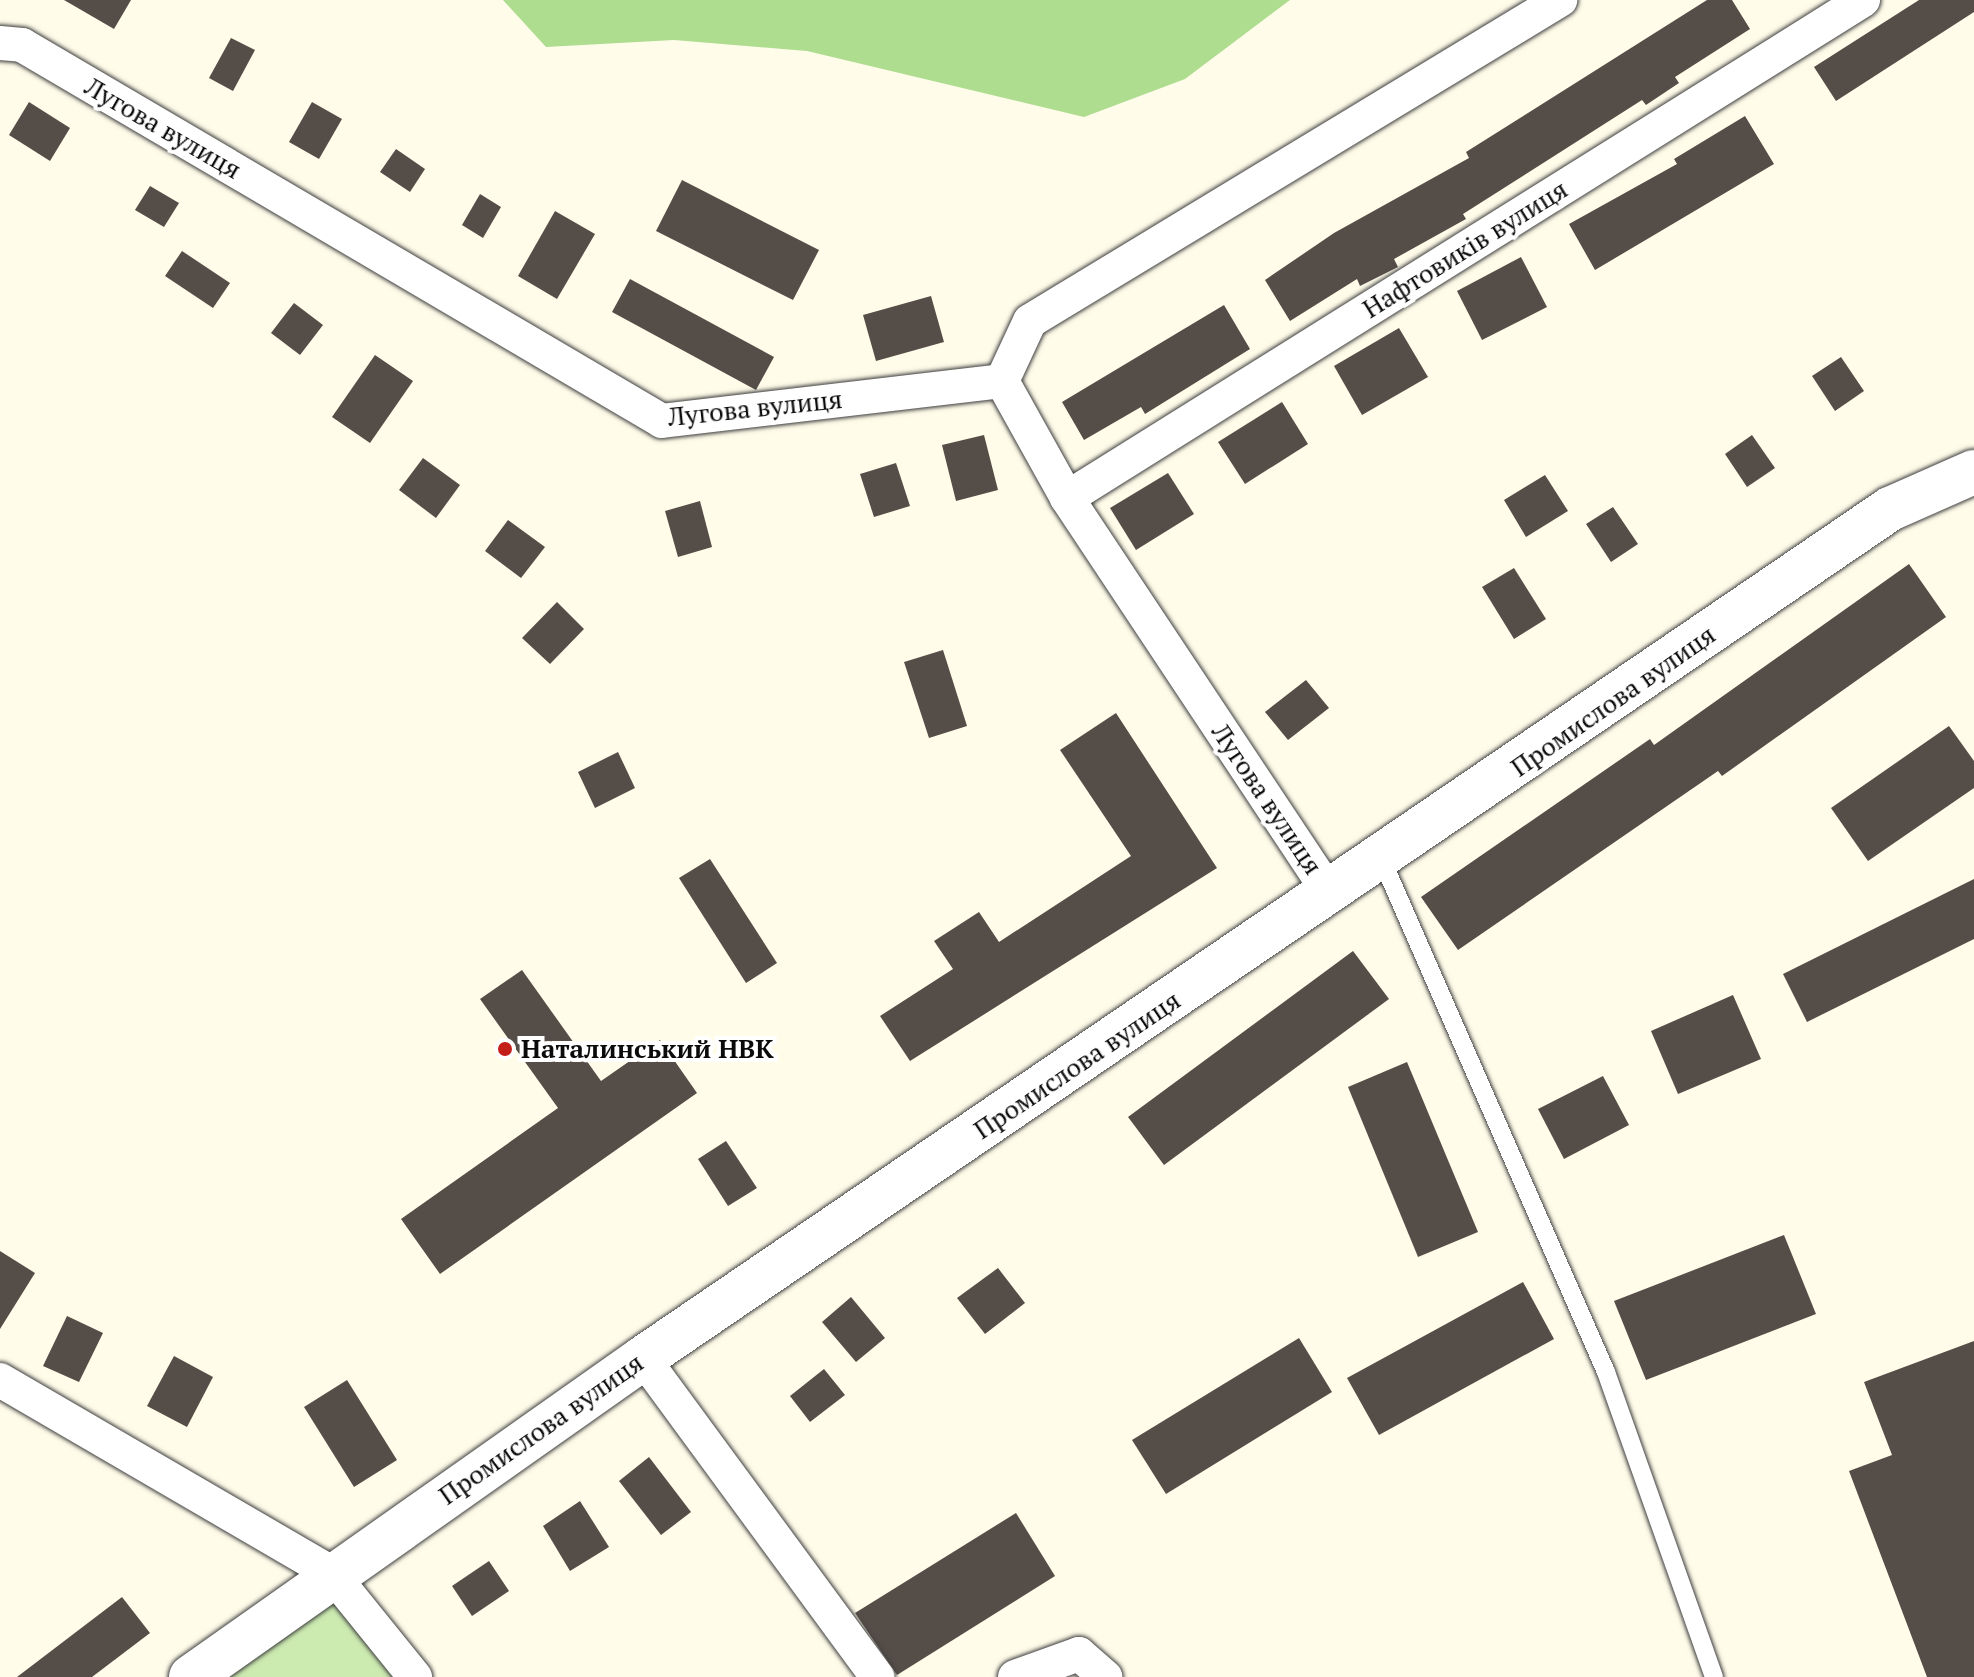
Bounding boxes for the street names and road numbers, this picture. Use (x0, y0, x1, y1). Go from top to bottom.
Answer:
street label: Лугова вулиця (79, 71, 247, 185)
street label: Нафтовиків вулиця (1357, 173, 1573, 325)
street label: Лугова вулиця (666, 383, 844, 433)
street label: Промислова вулиця (1505, 619, 1721, 783)
street label: Лугова вулиця (1205, 718, 1329, 880)
street label: Промислова вулиця (968, 984, 1186, 1146)
street label: Промислова вулиця (433, 1347, 649, 1511)

